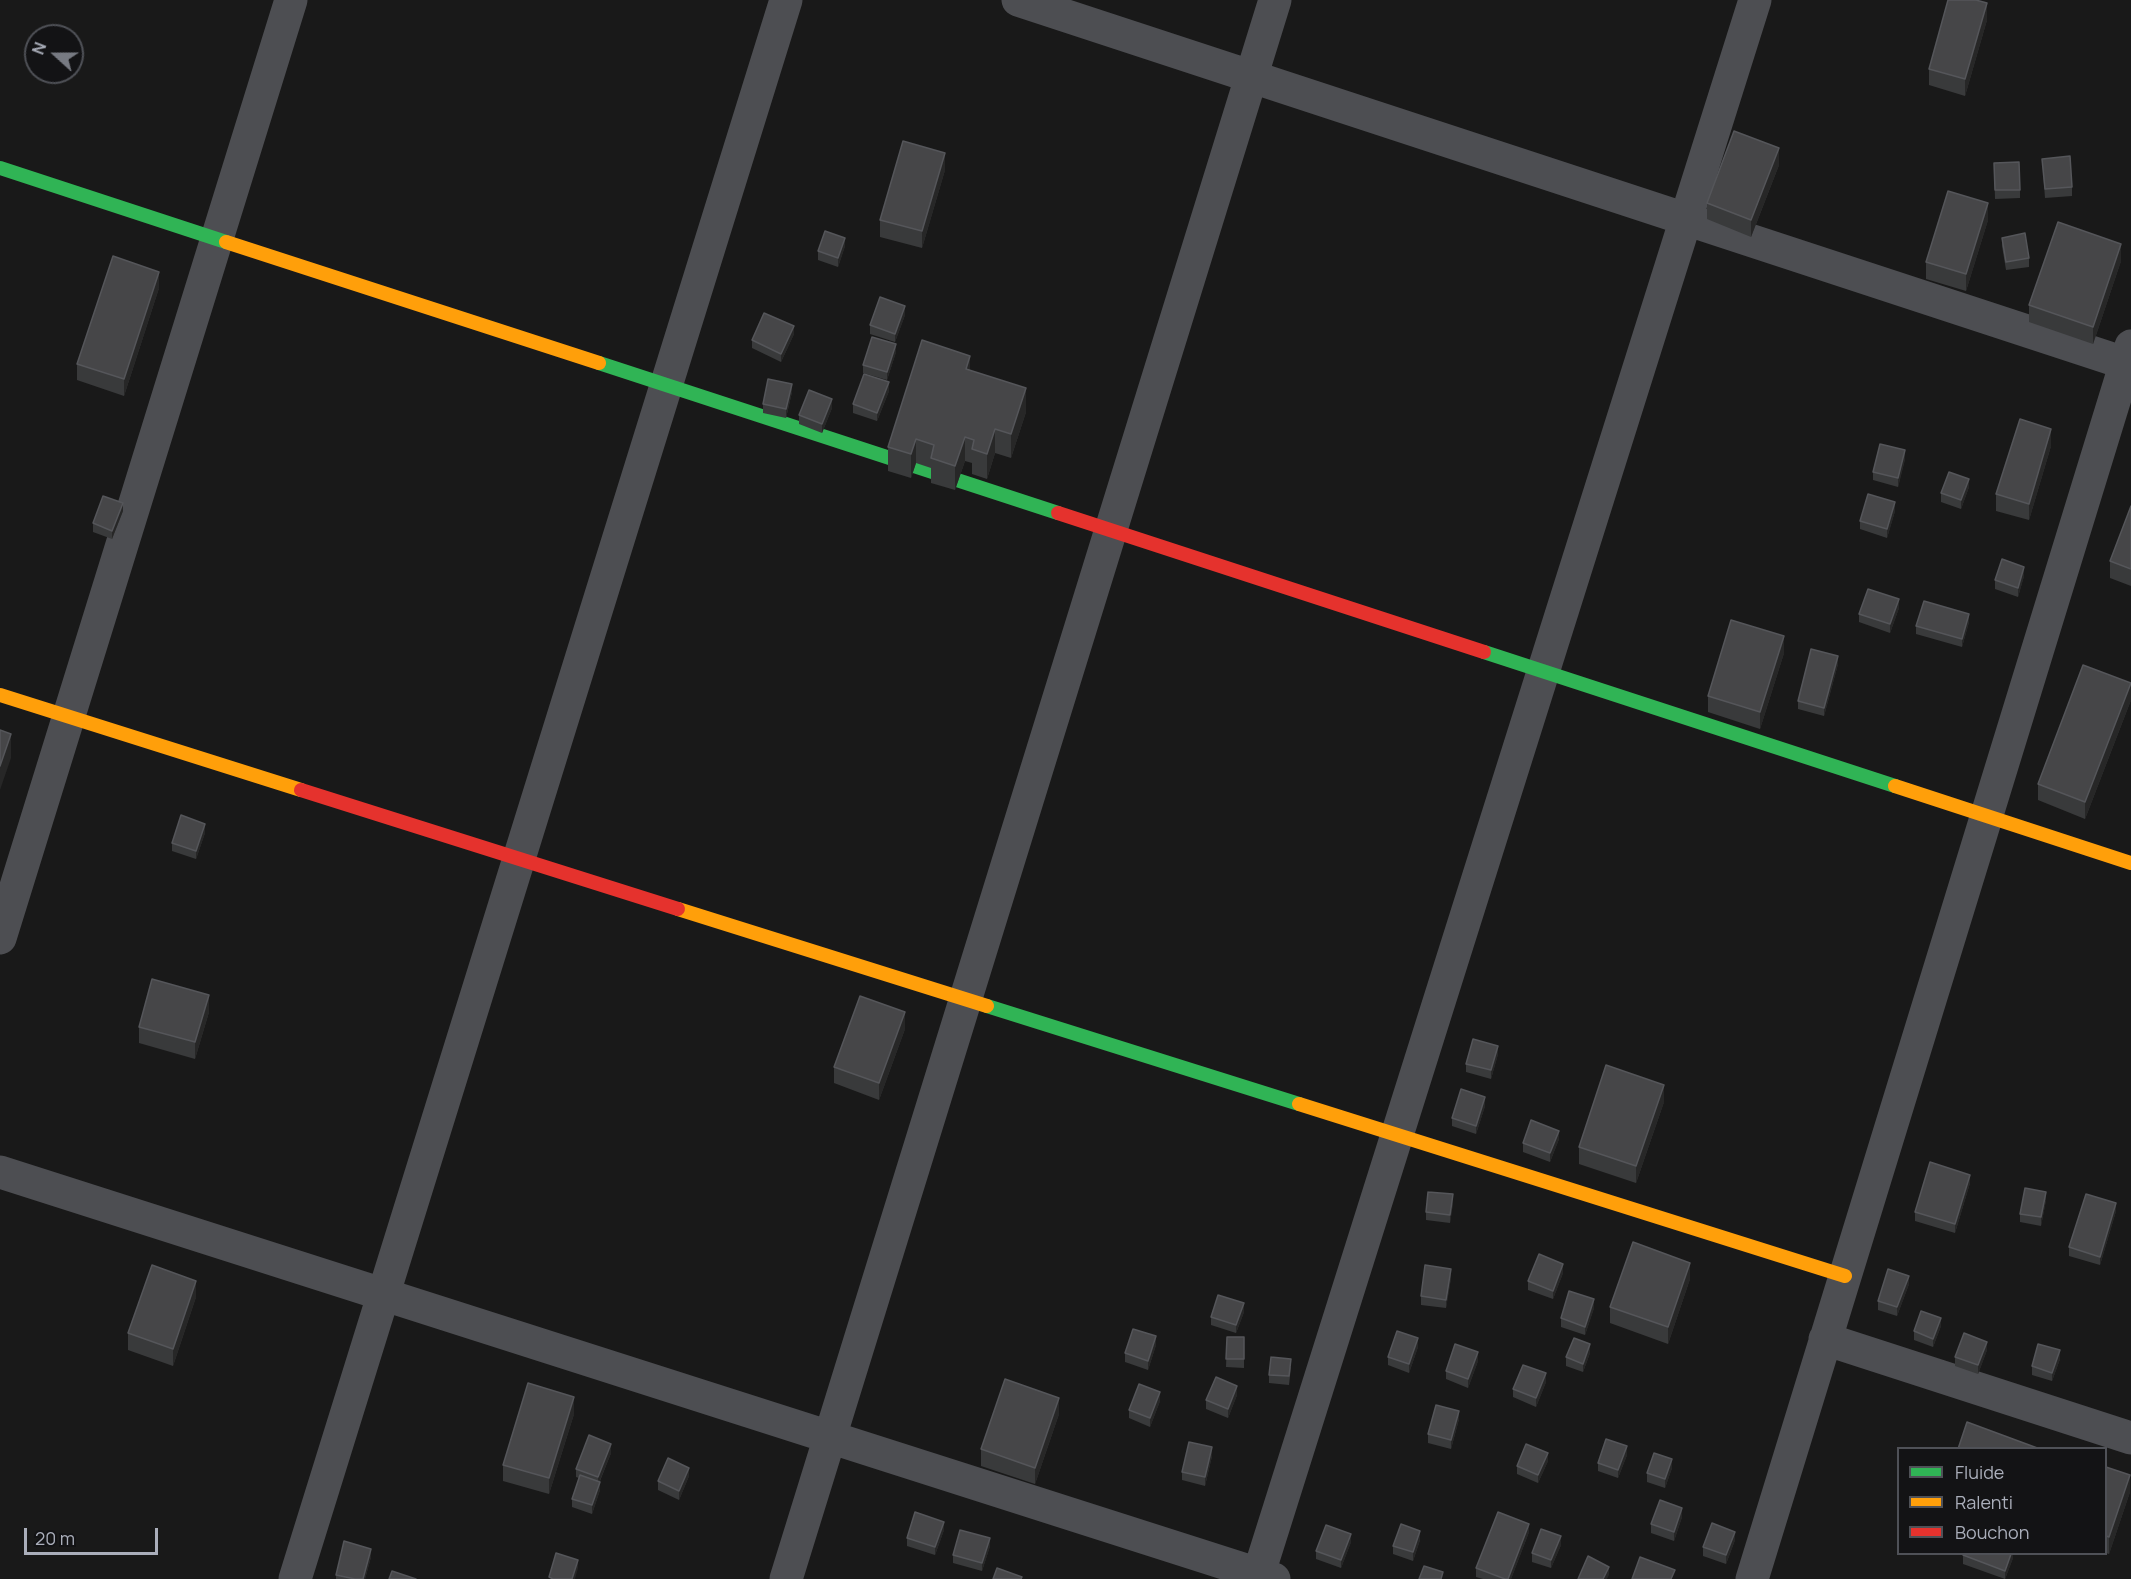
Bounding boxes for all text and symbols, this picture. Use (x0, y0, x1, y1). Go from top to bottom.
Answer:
north arrow (24, 24, 84, 84)
text: N (27, 39, 51, 58)
legend (1897, 1447, 2107, 1555)
text: Fluide (1955, 1460, 2004, 1484)
text: Ralenti (1955, 1490, 2013, 1514)
scale bar (27, 1516, 160, 1554)
text: Bouchon (1955, 1520, 2029, 1544)
text: 20 m (35, 1526, 75, 1550)

